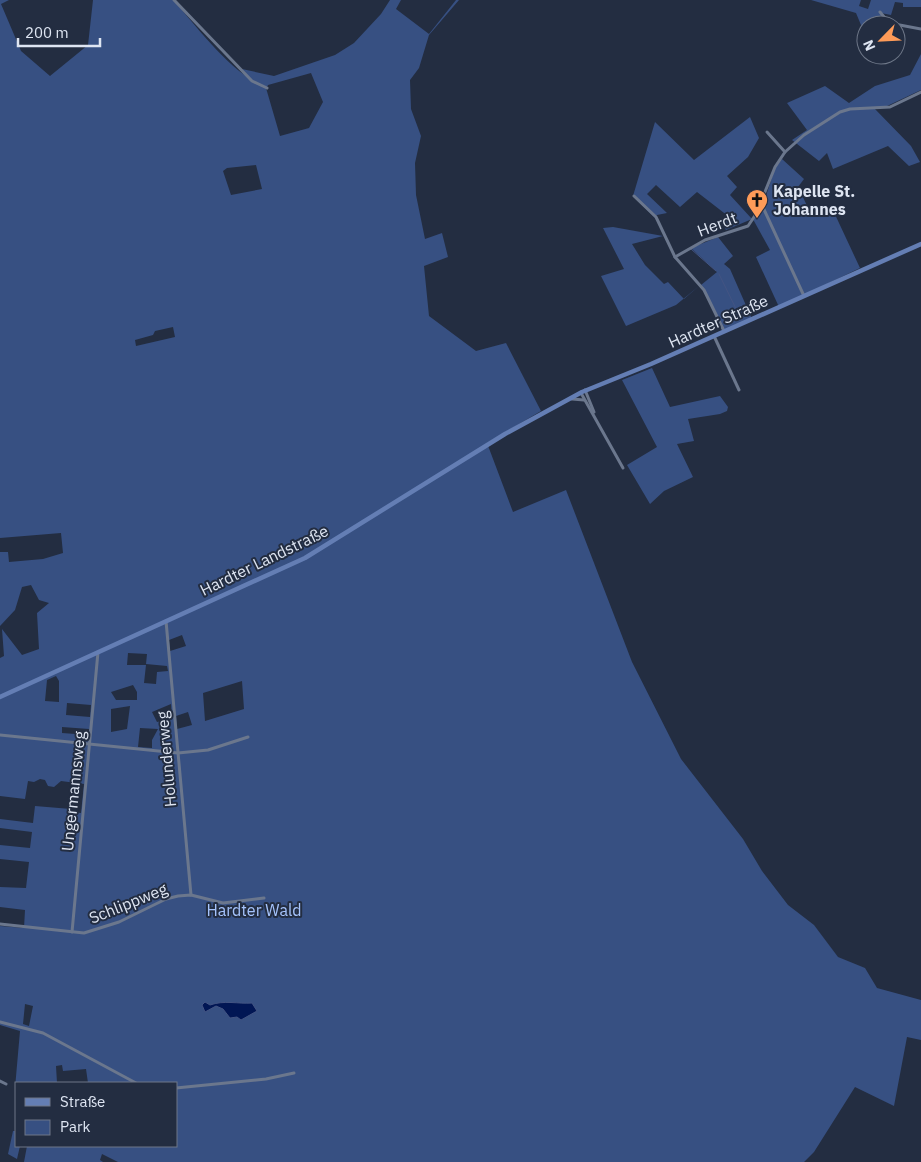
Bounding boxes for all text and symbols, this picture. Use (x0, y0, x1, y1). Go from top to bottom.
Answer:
scale bar (18, 15, 100, 47)
north arrow (856, 15, 906, 65)
text: 200 m (25, 23, 69, 42)
text: N (859, 37, 879, 54)
place label: Kapelle St. Johannes (773, 181, 855, 219)
church icon: Kapelle St. Johannes (745, 188, 769, 219)
street label: Herdt (694, 207, 740, 241)
street label: Hardter Straße (665, 290, 771, 352)
street label: Hardter Landstraße (196, 520, 332, 600)
street label: Holunderweg (152, 710, 180, 808)
street label: Ungermannsweg (57, 729, 89, 852)
street label: Schlippweg (86, 878, 171, 928)
park label: Hardter Wald (206, 900, 302, 920)
legend (15, 1082, 178, 1147)
text: Straße (60, 1092, 105, 1111)
text: Park (60, 1117, 90, 1136)

